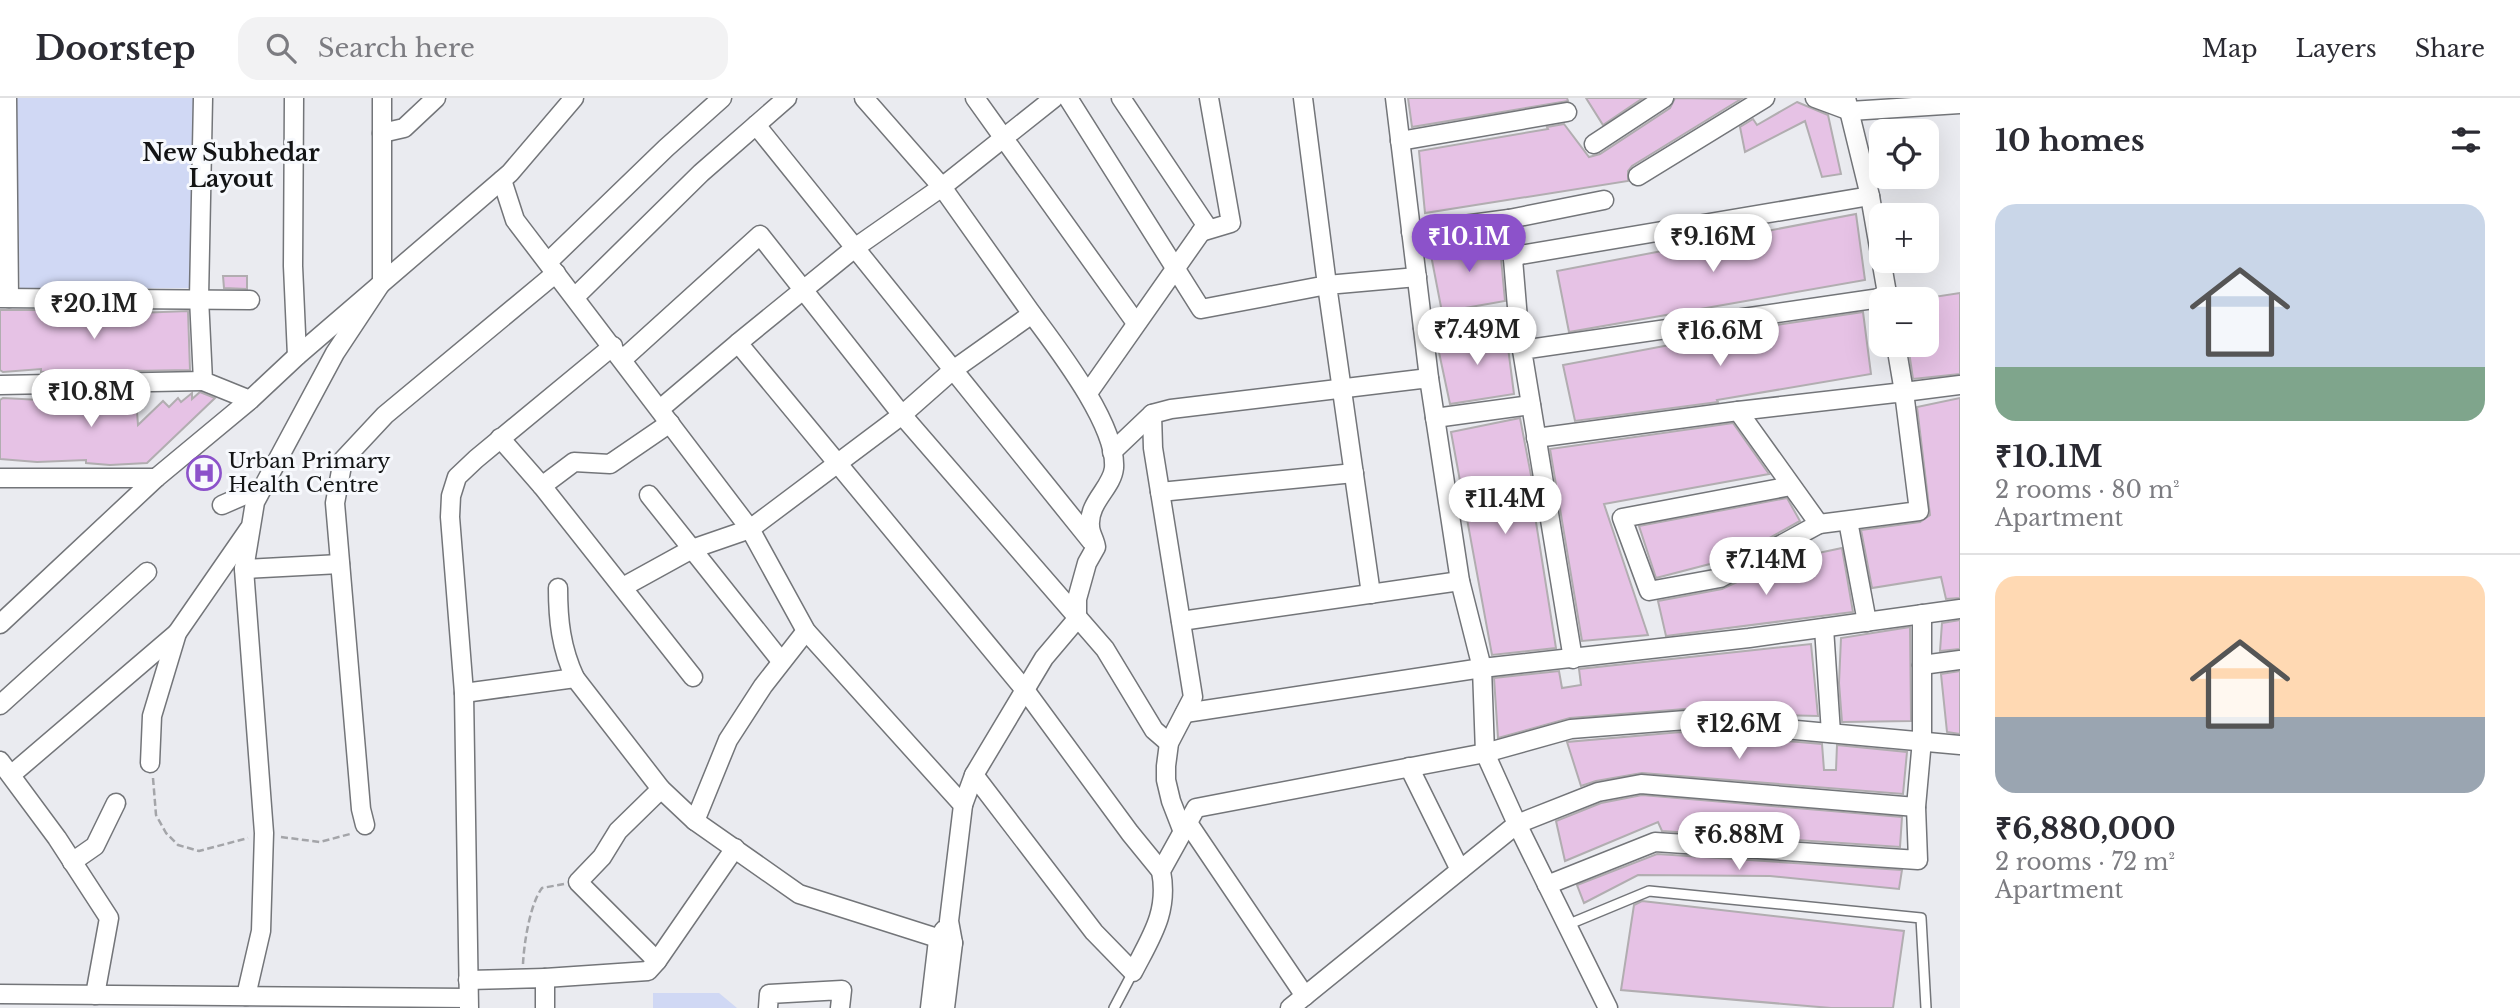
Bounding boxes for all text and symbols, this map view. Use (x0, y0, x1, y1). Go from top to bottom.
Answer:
search box (238, 17, 728, 80)
text: Doorstep (35, 28, 196, 69)
icon: search (262, 29, 300, 67)
text: Search here (318, 32, 475, 64)
text: Map (2202, 34, 2258, 63)
text: Layers (2296, 34, 2377, 63)
text: Share (2415, 34, 2485, 63)
map controls (1869, 119, 1939, 357)
button: locate (1869, 119, 1939, 189)
icon: filters (2447, 121, 2485, 159)
text: 10 homes (1995, 122, 2145, 159)
district label: New Subhedar Layout (142, 139, 320, 193)
button: + (1869, 203, 1939, 273)
pin: ₹10.1M (1412, 214, 1526, 274)
pin: ₹9.16M (1656, 214, 1770, 274)
text: ₹10.1M (1428, 223, 1510, 251)
text: ₹9.16M (1670, 223, 1756, 251)
icon: home (2177, 249, 2303, 375)
pin: ₹20.1M (37, 282, 151, 341)
button: − (1869, 287, 1939, 357)
text: ₹20.1M (50, 290, 138, 318)
pin: ₹7.49M (1420, 308, 1534, 367)
pin: ₹16.6M (1663, 308, 1777, 368)
text: ₹7.49M (1434, 316, 1520, 344)
text: ₹16.6M (1677, 317, 1763, 345)
pin: ₹10.8M (34, 370, 148, 429)
text: ₹10.8M (47, 378, 135, 406)
text: ₹10.1M (1995, 438, 2103, 475)
place label: Urban Primary Health Centre (228, 448, 391, 498)
hospital icon: Urban Primary Health Centre (185, 454, 223, 492)
pin: ₹11.4M (1448, 476, 1562, 536)
text: 2 rooms · 80 m² (1995, 476, 2180, 504)
text: ₹11.4M (1465, 485, 1545, 513)
text: Apartment (1995, 504, 2123, 532)
pin: ₹7.14M (1709, 538, 1823, 597)
text: ₹7.14M (1725, 546, 1807, 574)
icon: home (2177, 621, 2303, 747)
pin: ₹12.6M (1682, 702, 1796, 761)
text: ₹12.6M (1696, 710, 1782, 738)
text: ₹6,880,000 (1995, 810, 2176, 847)
pin: ₹6.88M (1682, 812, 1796, 872)
text: ₹6.88M (1694, 821, 1784, 849)
text: 2 rooms · 72 m² (1995, 848, 2175, 876)
text: Apartment (1995, 876, 2123, 904)

